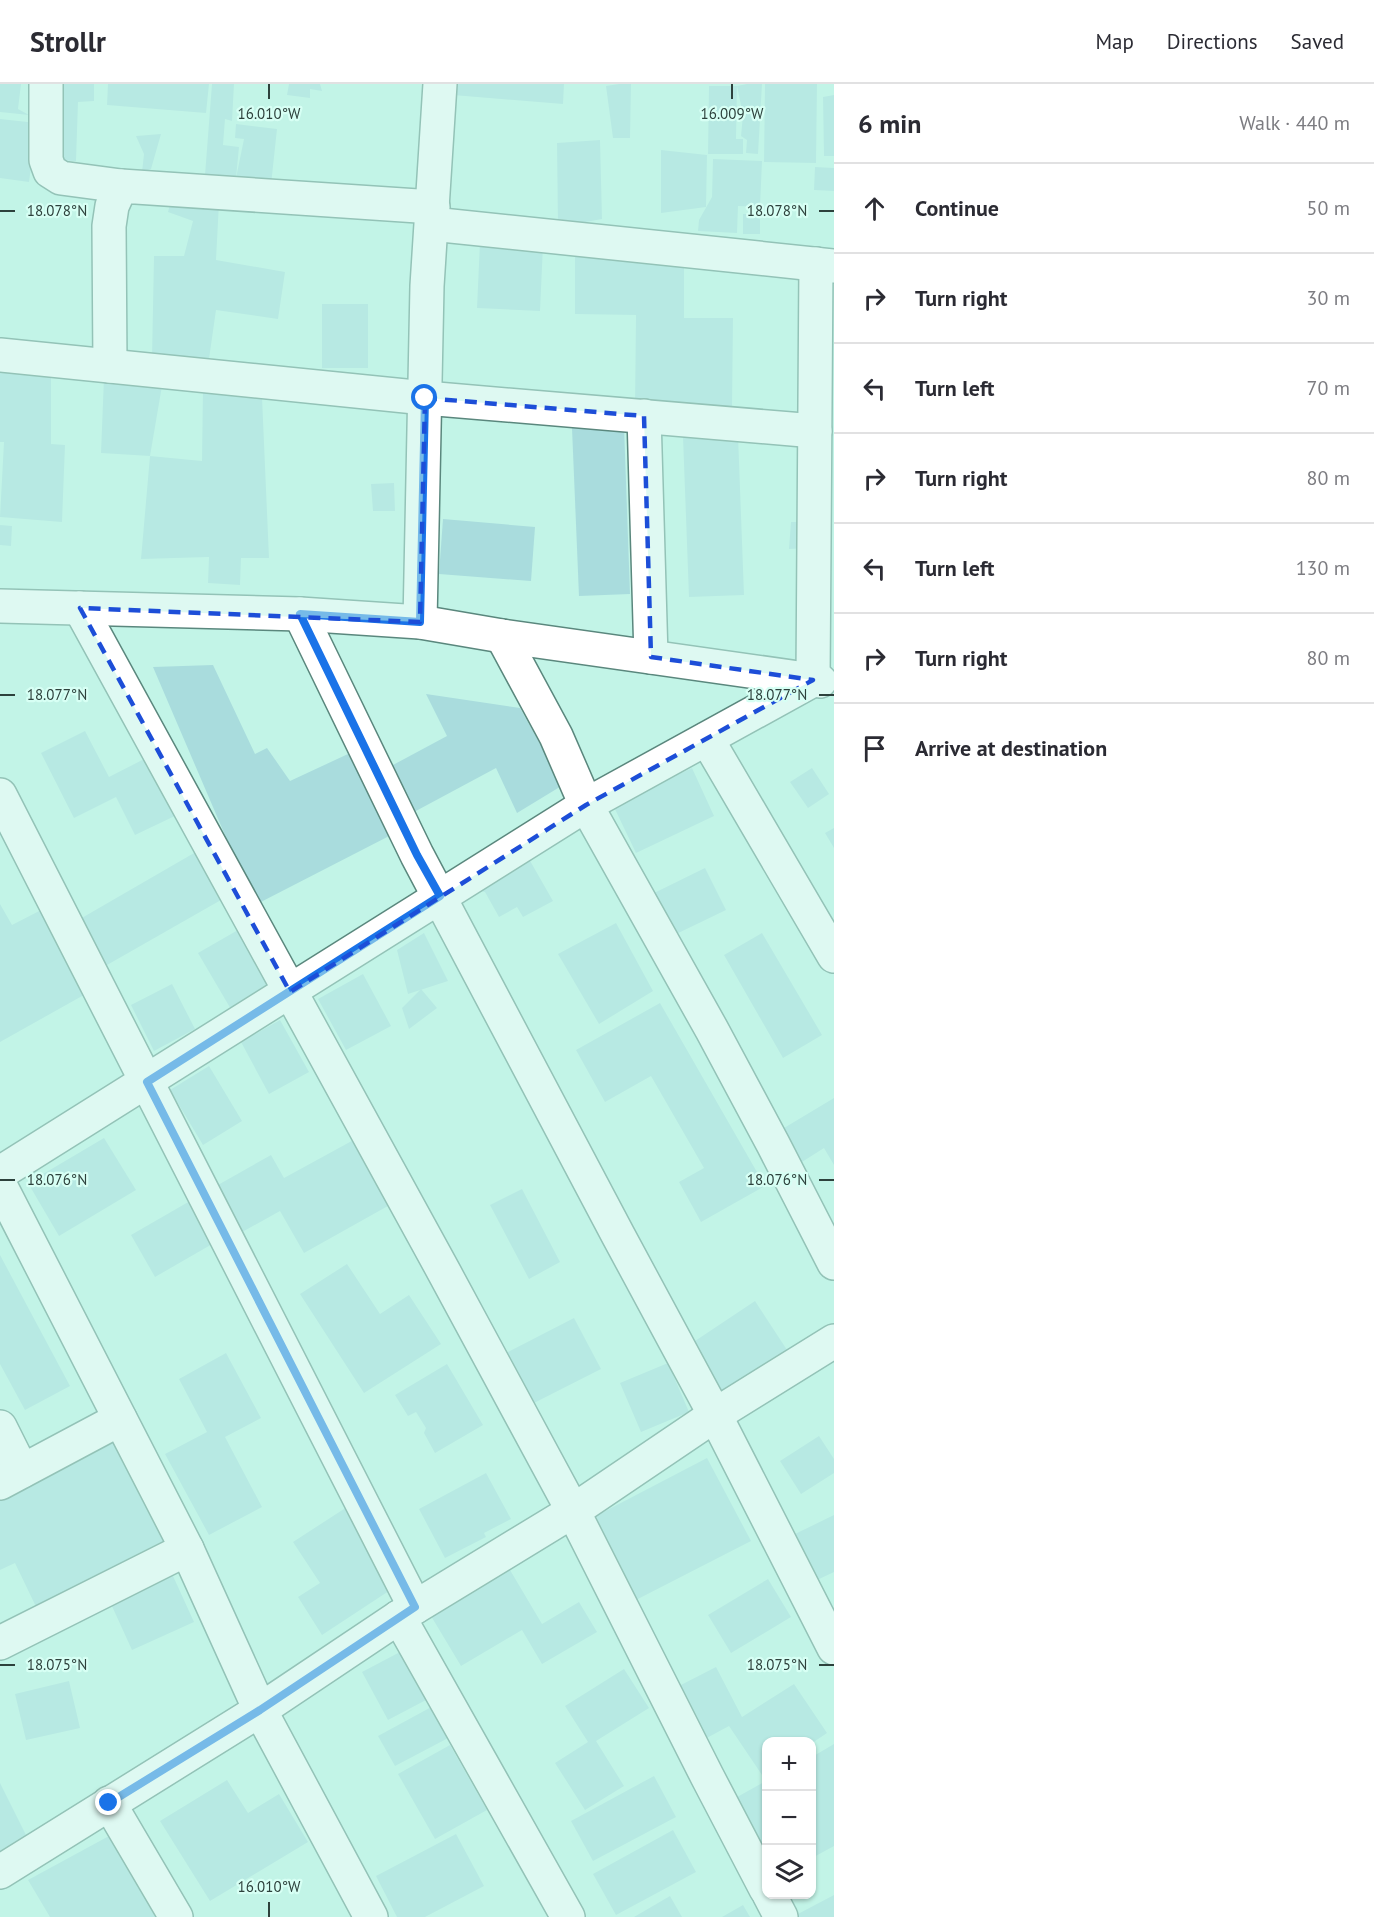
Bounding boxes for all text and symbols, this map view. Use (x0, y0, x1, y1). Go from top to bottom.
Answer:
text: Strollr (30, 23, 106, 60)
text: Map (1095, 28, 1134, 55)
text: Directions (1167, 28, 1258, 55)
text: Saved (1291, 28, 1344, 55)
text: 16.010°W (238, 104, 301, 123)
text: 16.009°W (701, 104, 764, 123)
text: 6 min (858, 107, 921, 140)
text: Walk · 440 m (1239, 110, 1350, 136)
icon: ahead (858, 192, 891, 225)
text: Continue (915, 194, 999, 222)
text: 50 m (1307, 195, 1350, 221)
text: 18.078°N (27, 201, 87, 220)
text: 18.078°N (747, 201, 807, 220)
icon: right (858, 282, 891, 315)
text: Turn right (915, 284, 1007, 312)
text: 30 m (1307, 285, 1350, 311)
icon: left (858, 372, 891, 405)
text: Turn left (915, 374, 995, 402)
text: 70 m (1307, 375, 1350, 401)
route start (411, 384, 437, 410)
icon: right (858, 462, 891, 495)
text: Turn right (915, 464, 1007, 492)
text: 80 m (1307, 465, 1350, 491)
icon: left (858, 552, 891, 585)
text: Turn left (915, 554, 995, 582)
text: 130 m (1296, 555, 1350, 581)
icon: right (858, 642, 891, 675)
text: Turn right (915, 644, 1007, 672)
text: 80 m (1307, 645, 1350, 671)
text: 18.077°N (27, 685, 87, 704)
text: 18.077°N (747, 685, 807, 704)
icon: arrive (858, 732, 891, 765)
text: Arrive at destination (915, 734, 1107, 762)
text: 18.076°N (27, 1170, 87, 1189)
text: 18.076°N (747, 1170, 807, 1189)
text: 18.075°N (27, 1655, 87, 1674)
text: 18.075°N (747, 1655, 807, 1674)
map controls (762, 1737, 816, 1899)
button: + (762, 1737, 816, 1791)
route end (95, 1789, 121, 1815)
button: − (762, 1791, 816, 1845)
button: layers (762, 1845, 816, 1899)
text: 16.010°W (238, 1877, 301, 1896)

